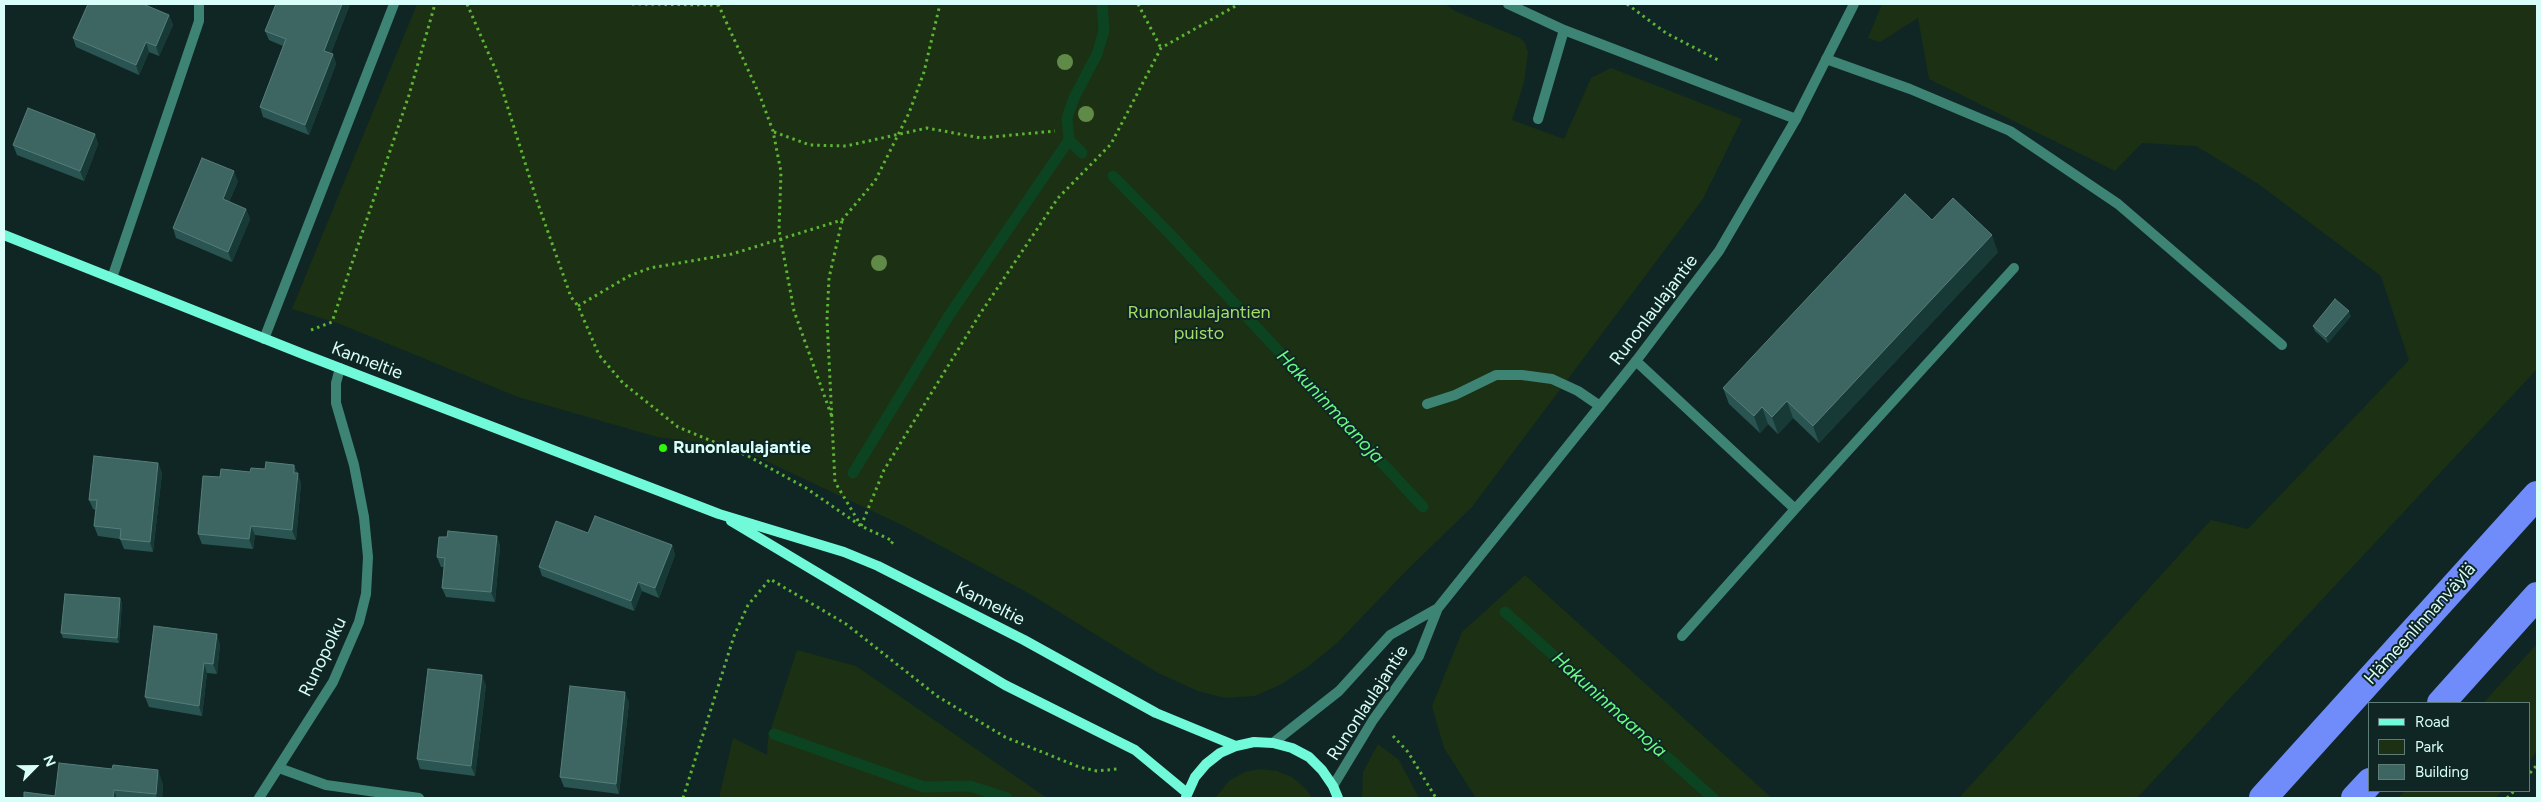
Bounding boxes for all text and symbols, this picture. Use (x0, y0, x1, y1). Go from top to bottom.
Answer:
street label: Runonlaulajantie (1605, 250, 1703, 370)
park label: Runonlaulajantien puisto (1127, 302, 1271, 344)
street label: Kanneltie (328, 338, 406, 384)
water label: Hakuninmaanoja (1272, 345, 1388, 469)
place label: Runonlaulajantie (673, 437, 811, 459)
marker: Runonlaulajantie (657, 442, 669, 454)
street label: Hämeenlinnanväylä (2360, 559, 2480, 689)
street label: Kanneltie (952, 577, 1028, 631)
street label: Runopolku (295, 614, 351, 700)
street label: Runonlaulajantie (1323, 641, 1413, 765)
water label: Hakuninmaanoja (1547, 647, 1671, 763)
legend (2368, 702, 2531, 792)
text: Road (2415, 713, 2450, 731)
text: Park (2415, 738, 2444, 756)
north arrow (10, 742, 60, 792)
text: N (39, 753, 59, 769)
text: Building (2415, 763, 2469, 781)

